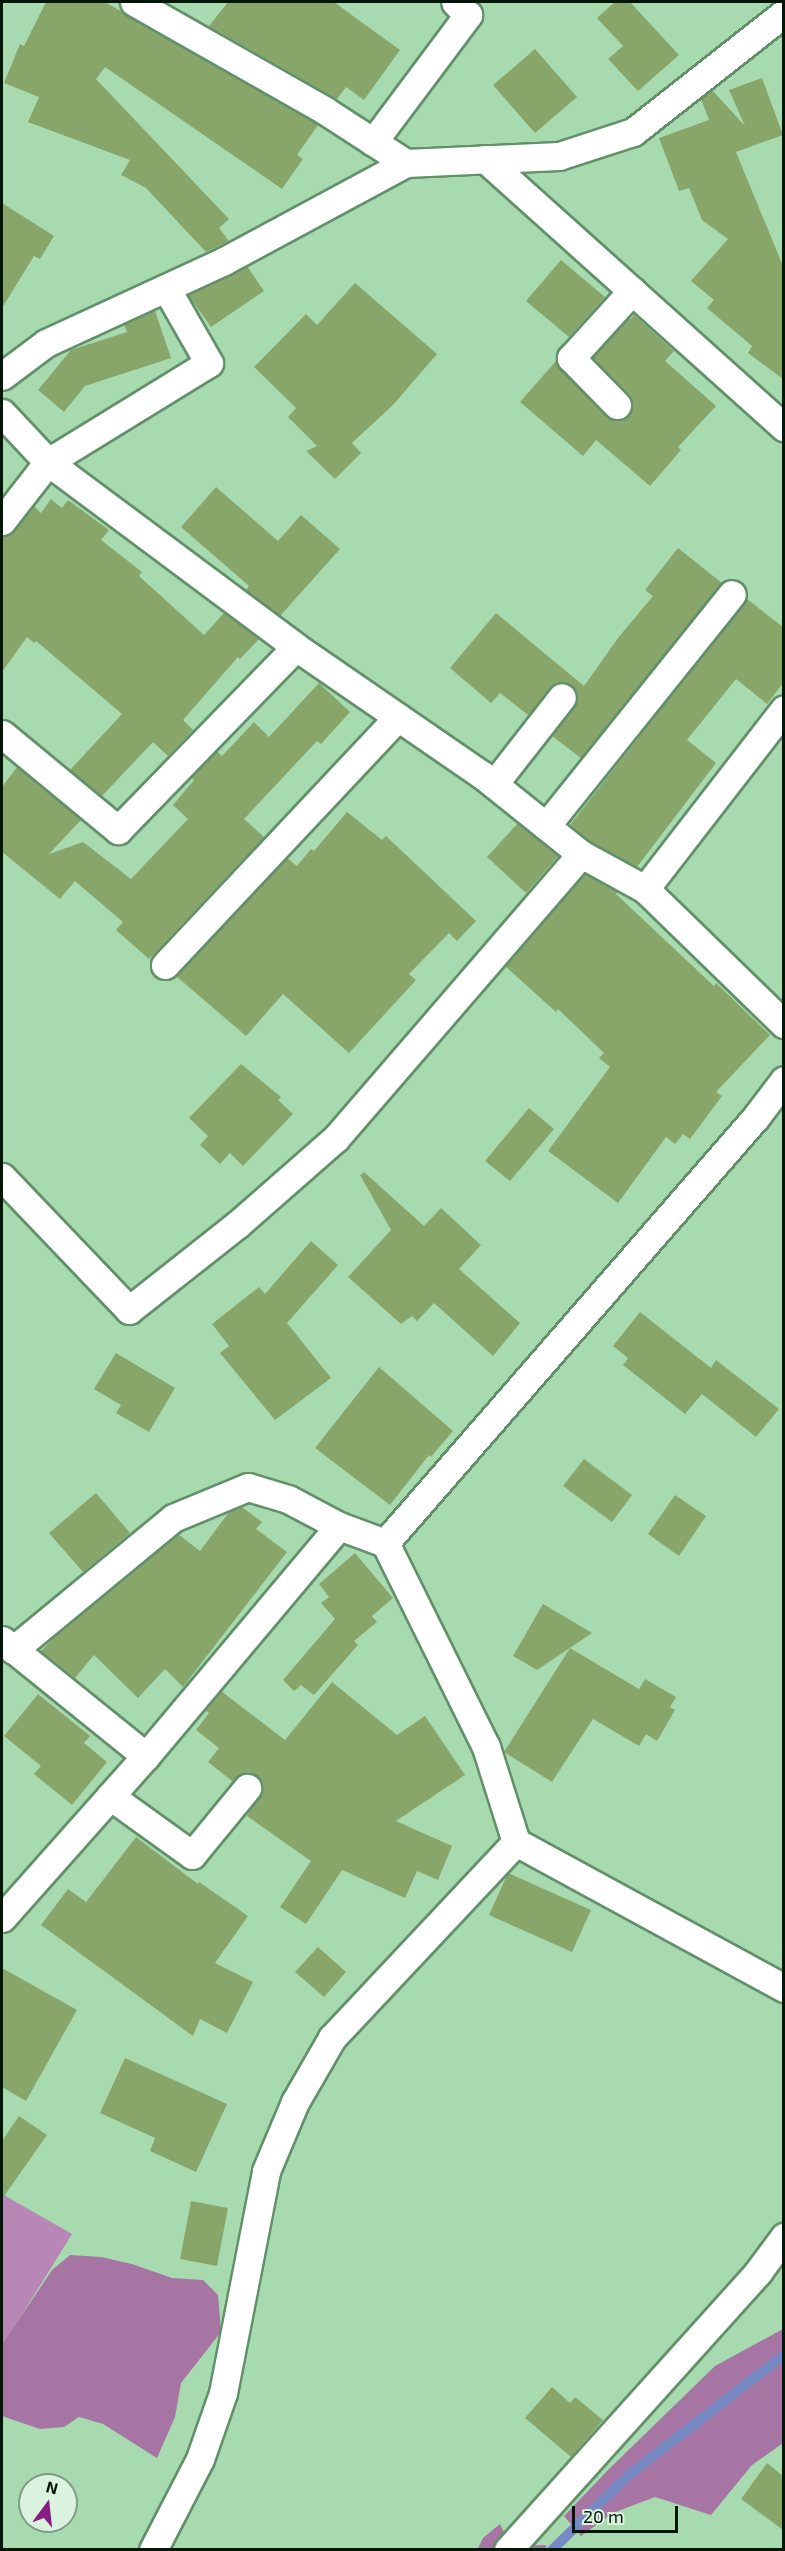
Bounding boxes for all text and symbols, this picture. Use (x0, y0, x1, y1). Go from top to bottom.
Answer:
north arrow (18, 2473, 78, 2533)
text: N (44, 2476, 60, 2498)
scale bar (575, 2494, 682, 2532)
text: 20 m (583, 2505, 624, 2527)

